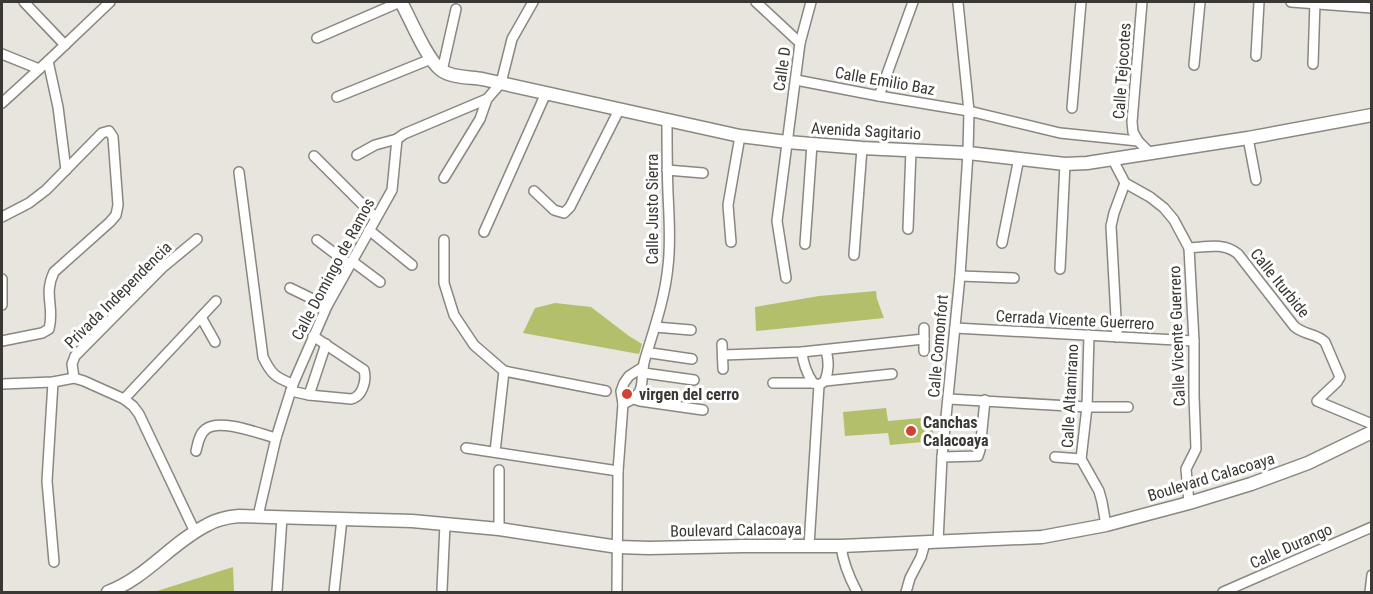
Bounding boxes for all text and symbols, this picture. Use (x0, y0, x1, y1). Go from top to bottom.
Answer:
street label: Calle Tejocotes (1109, 22, 1135, 120)
street label: Calle D (770, 46, 794, 92)
street label: Calle Emilio Baz (833, 63, 937, 99)
street label: Avenida Sagitario (810, 119, 922, 143)
street label: Calle Justo Sierra (643, 154, 662, 264)
street label: Calle Domingo de Ramos (287, 195, 379, 343)
street label: Privada Independencia (61, 238, 175, 352)
street label: Calle Iturbide (1246, 245, 1314, 321)
street label: Calle Vicente Guerrero (1165, 265, 1189, 407)
street label: Calle Comonfort (924, 293, 952, 398)
street label: Cerrada Vicente Guerrero (995, 306, 1155, 334)
street label: Calle Altamirano (1058, 343, 1082, 449)
place label: virgen del cerro (639, 385, 739, 404)
marker: virgen del cerro (620, 387, 634, 401)
place label: Canchas Calacoaya (923, 413, 989, 450)
marker: Canchas Calacoaya (904, 424, 918, 438)
street label: Boulevard Calacoaya (1145, 449, 1277, 505)
street label: Boulevard Calacoaya (670, 519, 802, 541)
street label: Calle Durango (1247, 519, 1335, 573)

